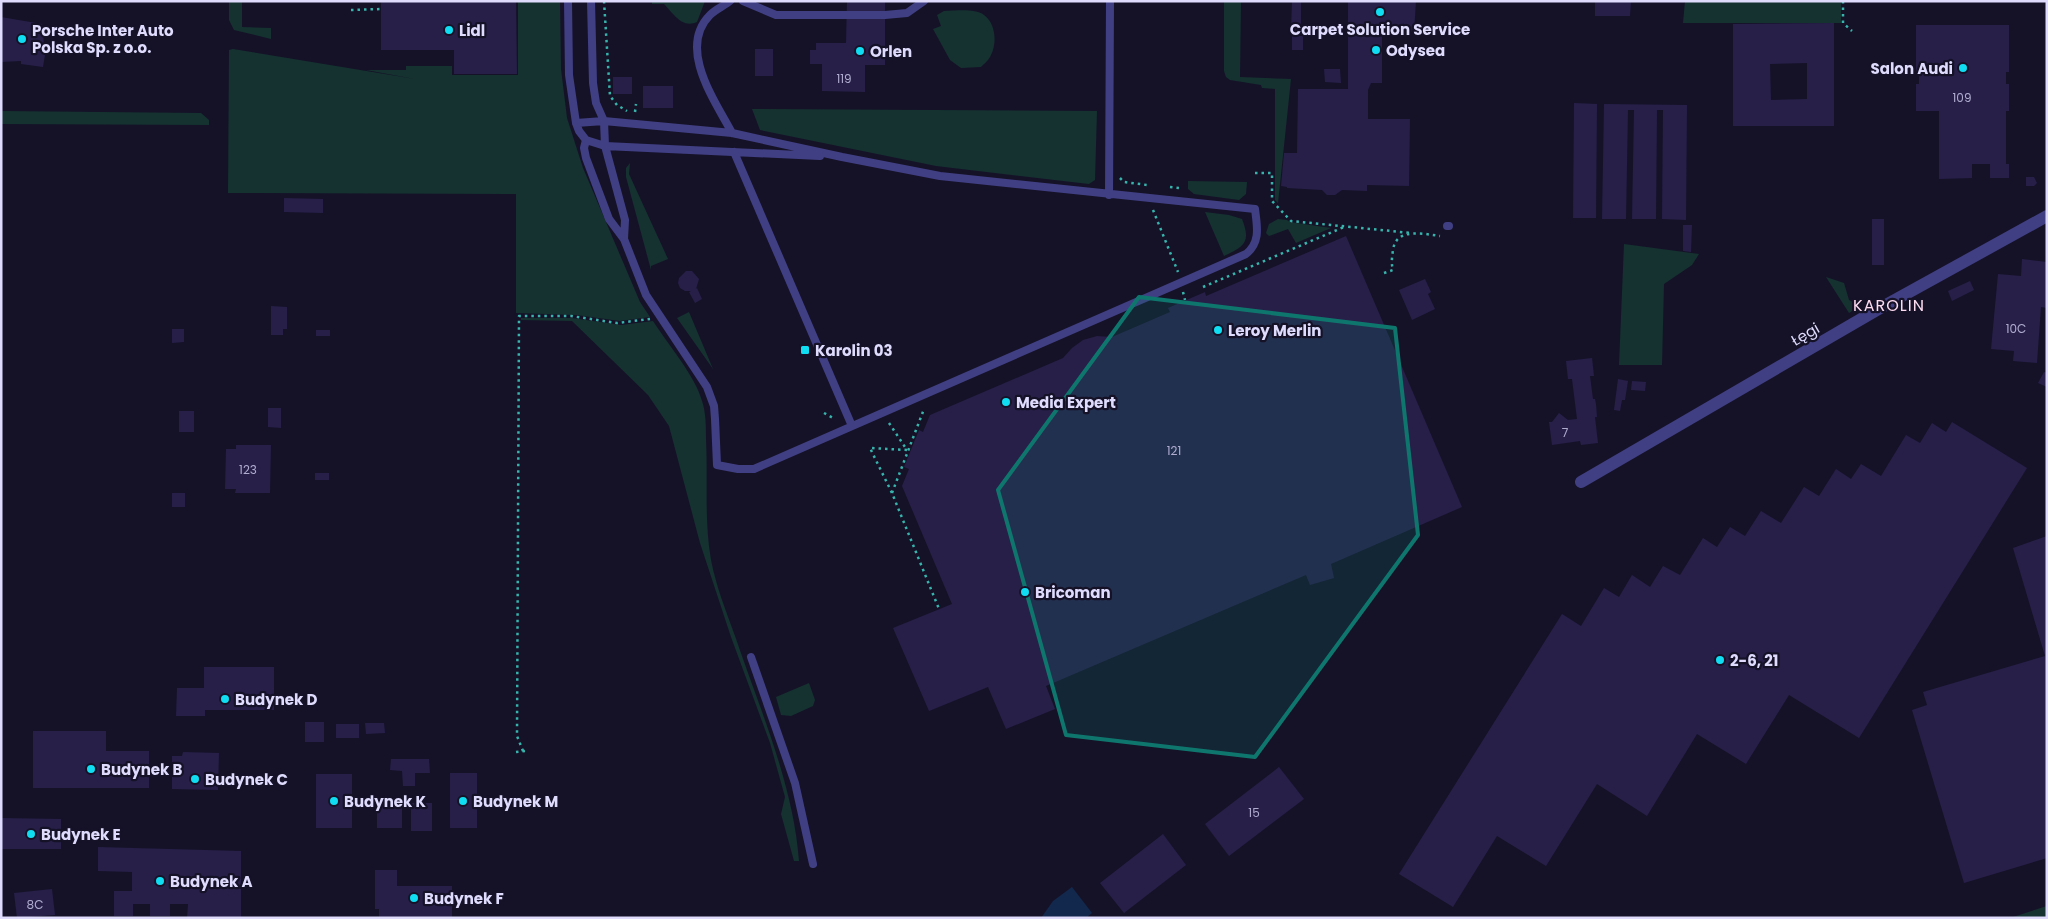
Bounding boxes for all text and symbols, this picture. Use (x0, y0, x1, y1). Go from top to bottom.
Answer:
marker: Carpet Solution Service (1374, 6, 1386, 18)
place label: Carpet Solution Service (1290, 19, 1470, 40)
place label: Porsche Inter Auto Polska Sp. z o.o. (32, 20, 174, 58)
place label: Lidl (459, 20, 485, 41)
marker: Lidl (443, 24, 455, 36)
marker: Porsche Inter Auto Polska Sp. z o.o. (16, 33, 28, 45)
place label: Odysea (1386, 40, 1445, 61)
place label: Orlen (870, 41, 912, 62)
marker: Odysea (1370, 44, 1382, 56)
marker: Orlen (854, 45, 866, 57)
place label: Salon Audi (1871, 58, 1953, 79)
marker: Salon Audi (1957, 62, 1969, 74)
house number: 119 (836, 70, 852, 87)
house number: 109 (1953, 89, 1971, 106)
district label: KAROLIN (1853, 294, 1925, 317)
street label: Łęgi (1787, 317, 1823, 351)
place label: Leroy Merlin (1228, 320, 1321, 341)
house number: 10C (2006, 320, 2026, 337)
marker: Leroy Merlin (1212, 324, 1224, 336)
place label: Karolin 03 (815, 340, 893, 361)
marker: Karolin 03 (799, 344, 811, 356)
place label: Media Expert (1016, 392, 1116, 413)
marker: Media Expert (1000, 396, 1012, 408)
house number: 7 (1562, 424, 1569, 441)
house number: 121 (1167, 442, 1181, 459)
house number: 123 (239, 461, 257, 478)
place label: Bricoman (1035, 582, 1111, 603)
marker: Bricoman (1019, 586, 1031, 598)
place label: 2-6, 21 (1730, 650, 1779, 671)
marker: 2-6, 21 (1714, 654, 1726, 666)
place label: Budynek D (235, 689, 317, 710)
marker: Budynek D (219, 693, 231, 705)
place label: Budynek B (101, 759, 182, 780)
marker: Budynek B (85, 763, 97, 775)
place label: Budynek C (205, 769, 288, 790)
marker: Budynek C (189, 773, 201, 785)
place label: Budynek K (344, 791, 426, 812)
place label: Budynek M (473, 791, 558, 812)
marker: Budynek K (328, 795, 340, 807)
marker: Budynek M (457, 795, 469, 807)
house number: 15 (1248, 804, 1260, 821)
place label: Budynek E (41, 824, 121, 845)
marker: Budynek E (25, 828, 37, 840)
place label: Budynek A (170, 871, 253, 892)
marker: Budynek A (154, 875, 166, 887)
place label: Budynek F (424, 888, 504, 909)
marker: Budynek F (408, 892, 420, 904)
house number: 8C (27, 896, 43, 913)

